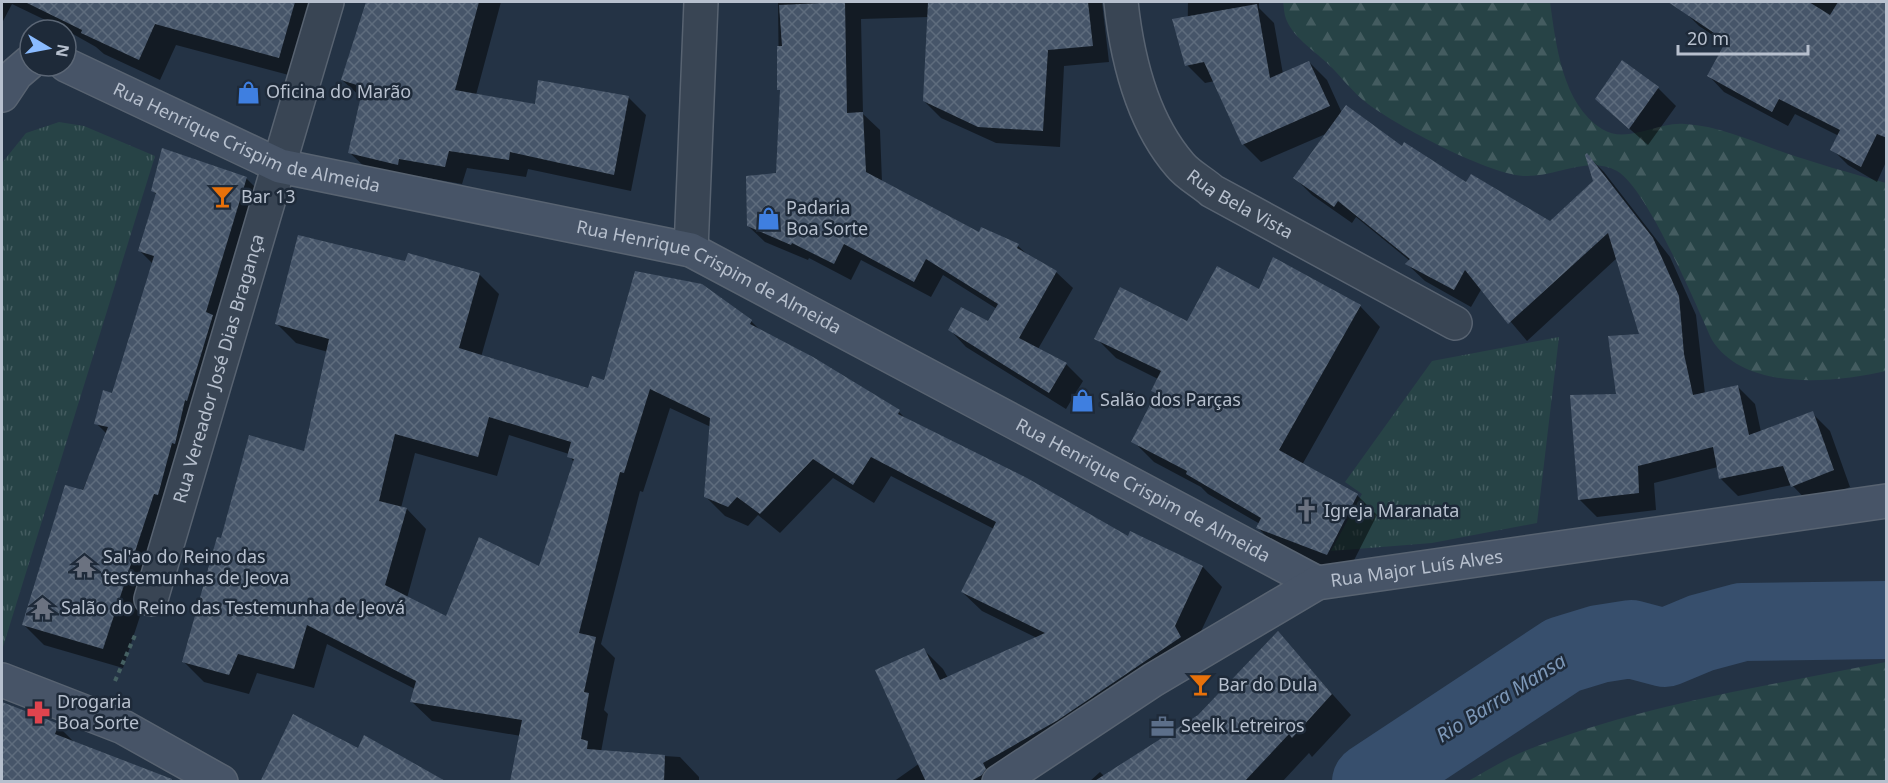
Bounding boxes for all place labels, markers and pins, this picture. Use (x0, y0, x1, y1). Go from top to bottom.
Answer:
shop icon: Oficina do Marão (235, 79, 261, 105)
place label: Oficina do Marão (266, 79, 411, 103)
bar icon: Bar 13 (210, 184, 236, 210)
place label: Bar 13 (241, 184, 296, 208)
place label: Padaria Boa Sorte (786, 195, 868, 240)
shop icon: Padaria Boa Sorte (755, 205, 781, 231)
shop icon: Salão dos Parças (1069, 387, 1095, 413)
place label: Salão dos Parças (1100, 387, 1241, 411)
church icon: Igreja Maranata (1293, 498, 1319, 524)
place label: Igreja Maranata (1324, 498, 1459, 522)
place label: Sal'ao do Reino das testemunhas de Jeova (103, 544, 289, 589)
temple icon: Sal'ao do Reino das testemunhas de Jeova (72, 554, 98, 580)
temple icon: Salão do Reino das Testemunha de Jeová (30, 595, 56, 621)
place label: Salão do Reino das Testemunha de Jeová (61, 595, 405, 619)
bar icon: Bar do Dula (1187, 672, 1213, 698)
place label: Bar do Dula (1218, 672, 1318, 696)
place label: Drogaria Boa Sorte (57, 689, 139, 734)
pharmacy icon: Drogaria Boa Sorte (26, 699, 52, 725)
office icon: Seelk Letreiros (1150, 713, 1176, 739)
place label: Seelk Letreiros (1181, 713, 1305, 737)

